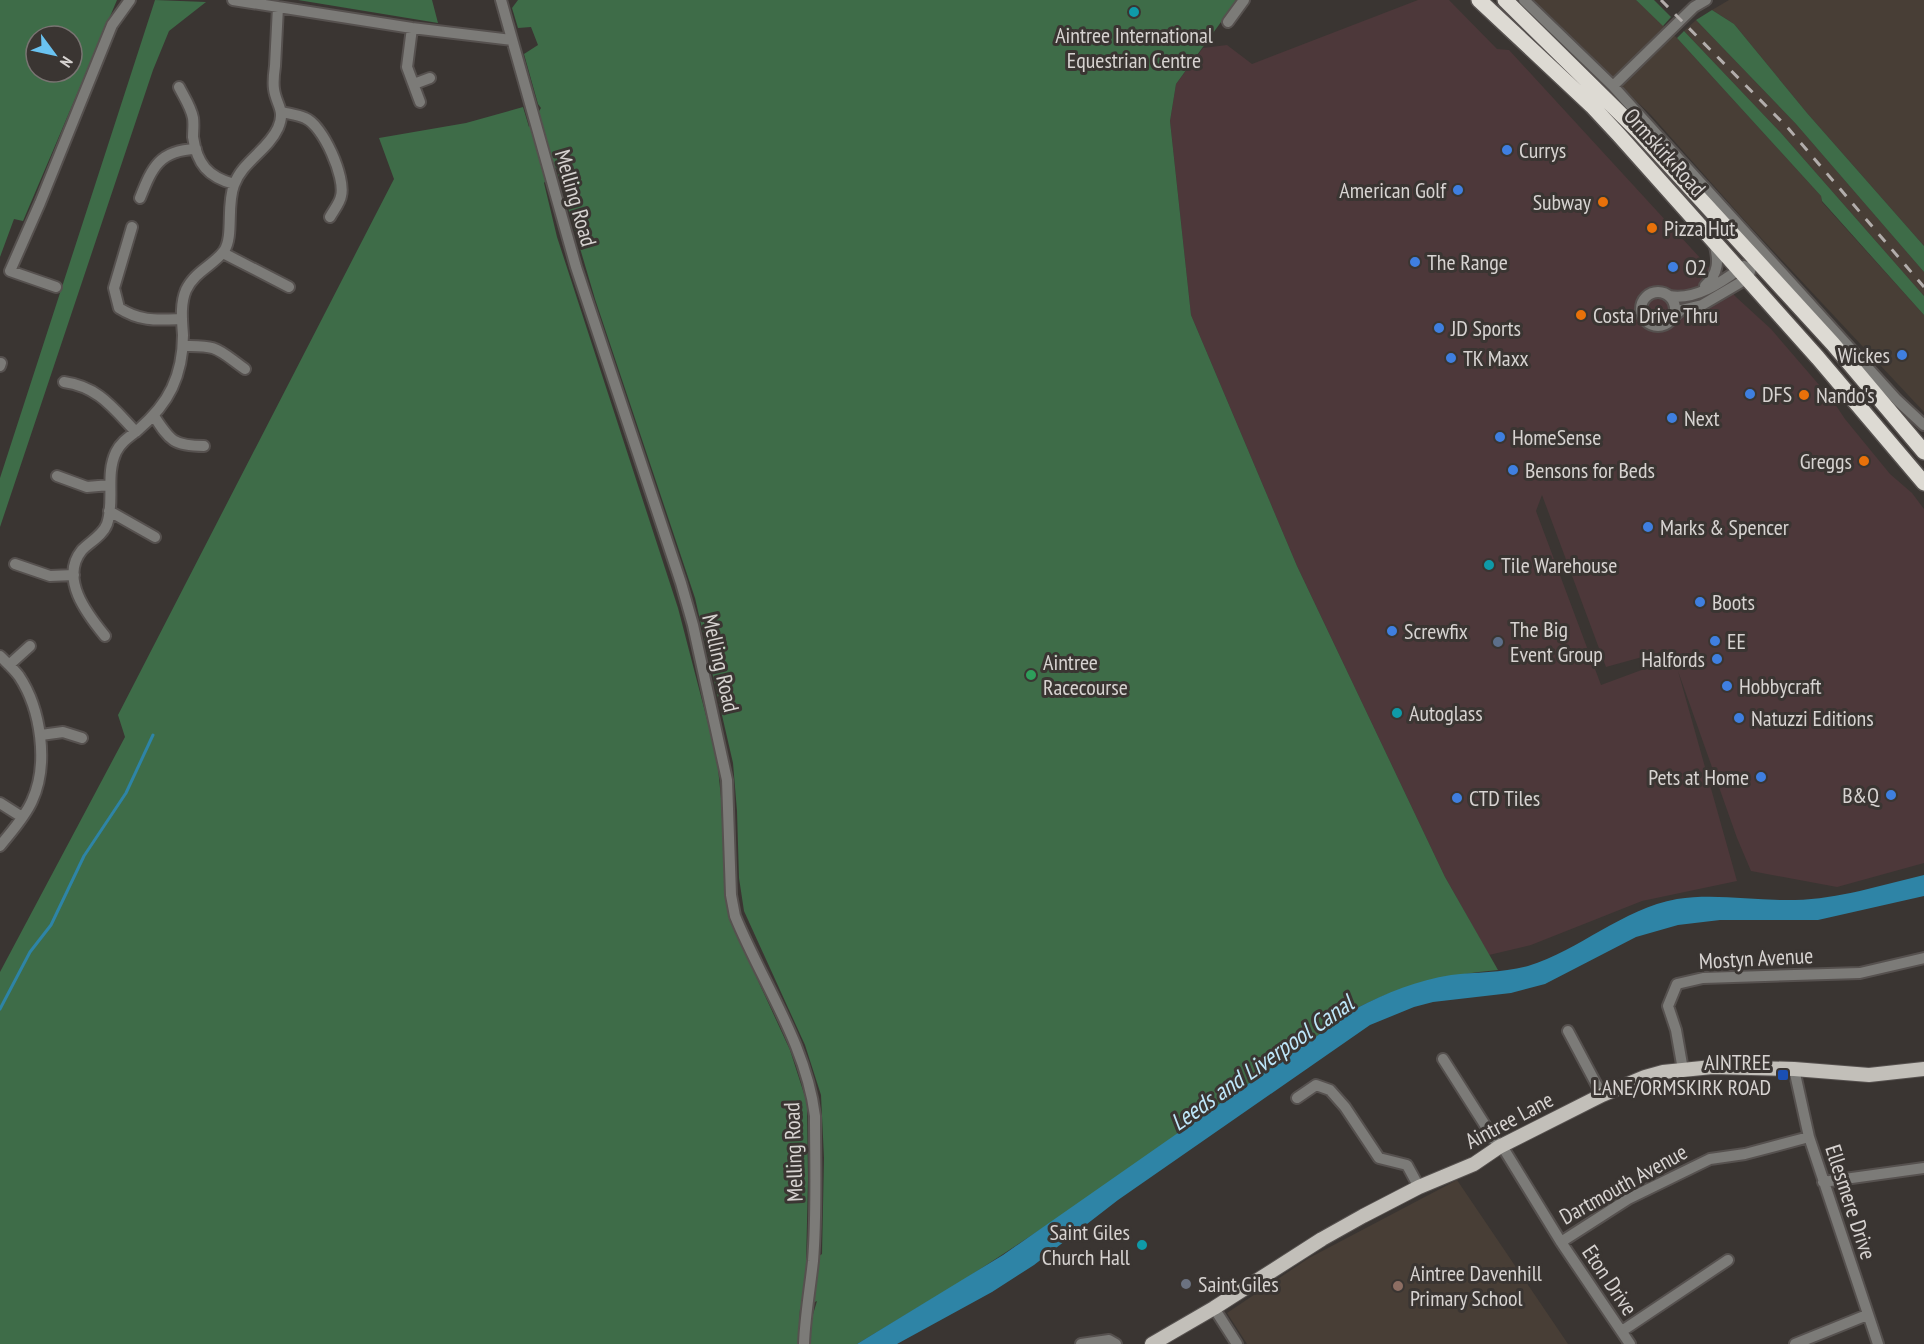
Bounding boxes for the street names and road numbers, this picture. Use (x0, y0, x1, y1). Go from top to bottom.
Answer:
street label: Ormskirk Road (1618, 102, 1712, 202)
street label: Melling Road (549, 146, 603, 250)
street label: Melling Road (696, 611, 746, 715)
street label: Mostyn Avenue (1698, 941, 1814, 975)
street label: Aintree Lane (1460, 1085, 1558, 1155)
street label: Melling Road (777, 1102, 809, 1202)
street label: Dartmouth Avenue (1554, 1137, 1692, 1231)
street label: Ellesmere Drive (1819, 1141, 1883, 1263)
street label: Eton Drive (1576, 1239, 1644, 1321)

